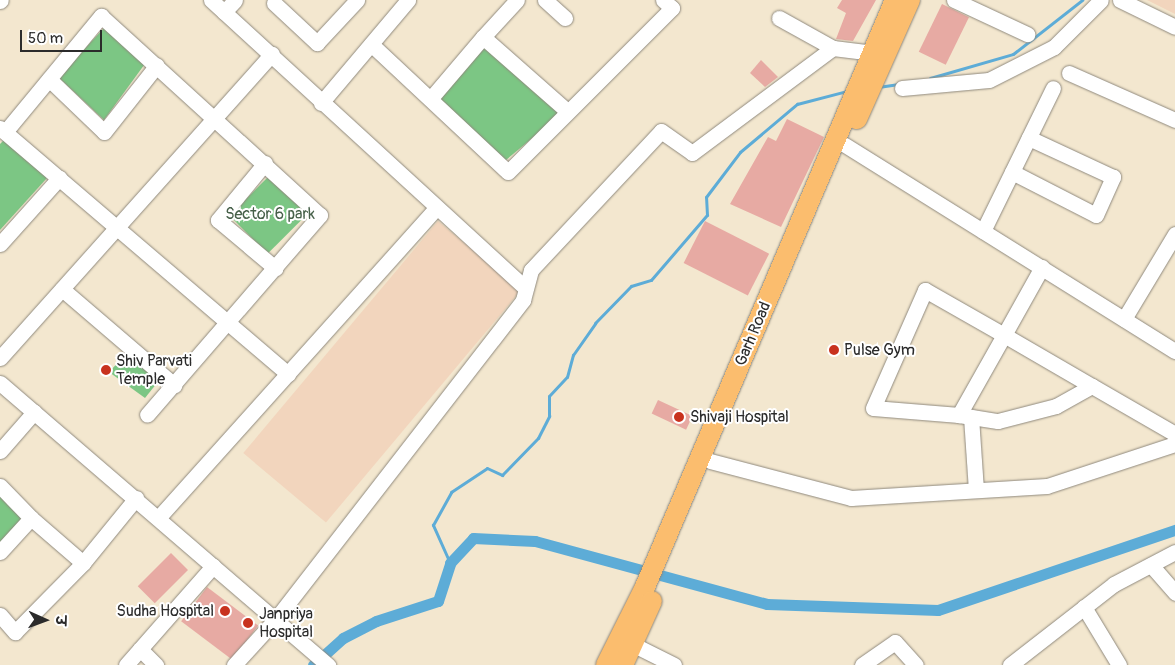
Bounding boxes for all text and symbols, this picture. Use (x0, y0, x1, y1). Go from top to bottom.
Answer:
scale bar (22, 20, 105, 52)
text: 50 m (28, 29, 63, 48)
park label: Sector 6 park (225, 204, 315, 224)
street label: Garh Road (731, 299, 775, 369)
place label: Pulse Gym (844, 340, 915, 360)
marker: Pulse Gym (828, 344, 840, 356)
place label: Shiv Parvati Temple (116, 351, 192, 389)
marker: Shiv Parvati Temple (100, 364, 112, 376)
place label: Shivaji Hospital (690, 407, 789, 427)
marker: Shivaji Hospital (672, 410, 686, 424)
north arrow (20, 595, 70, 645)
place label: Sudha Hospital (116, 601, 214, 621)
marker: Sudha Hospital (218, 604, 232, 618)
place label: Janpriya Hospital (259, 604, 313, 642)
text: उ (52, 616, 69, 625)
marker: Janpriya Hospital (241, 616, 255, 630)

